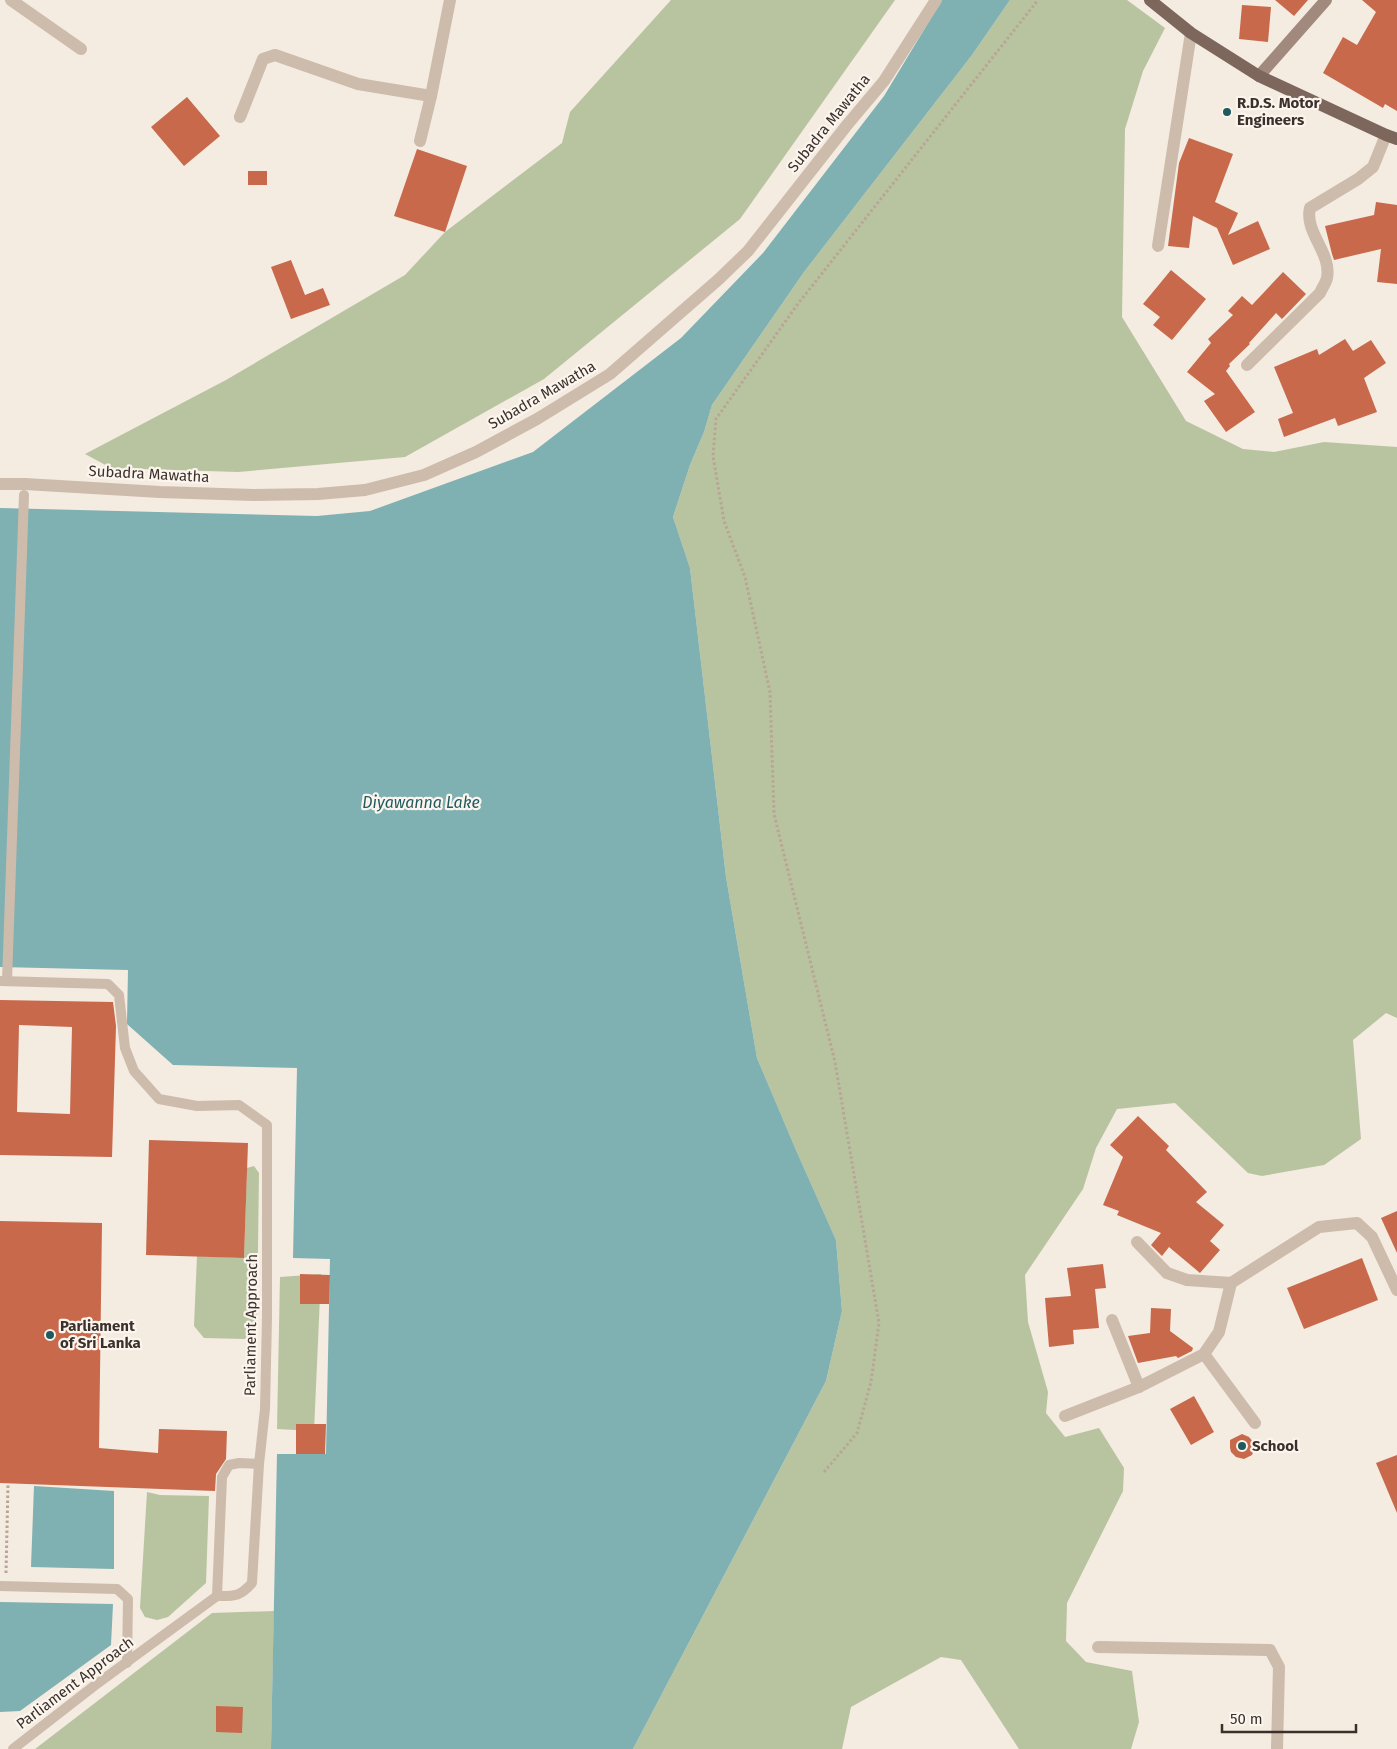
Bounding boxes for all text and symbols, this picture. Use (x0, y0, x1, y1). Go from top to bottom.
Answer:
street label: Subadra Mawatha (784, 70, 874, 176)
place label: R.D.S. Motor Engineers (1237, 94, 1320, 129)
marker: R.D.S. Motor Engineers (1221, 106, 1233, 118)
street label: Subadra Mawatha (485, 357, 599, 433)
street label: Subadra Mawatha (88, 462, 210, 486)
water label: Diyawanna Lake (362, 793, 480, 812)
street label: Parliament Approach (241, 1254, 261, 1396)
place label: Parliament of Sri Lanka (60, 1317, 141, 1352)
marker: Parliament of Sri Lanka (44, 1329, 56, 1341)
place label: School (1252, 1437, 1299, 1455)
marker: School (1236, 1440, 1248, 1452)
street label: Parliament Approach (13, 1633, 137, 1733)
scale bar (1222, 1702, 1356, 1734)
text: 50 m (1230, 1710, 1263, 1728)

